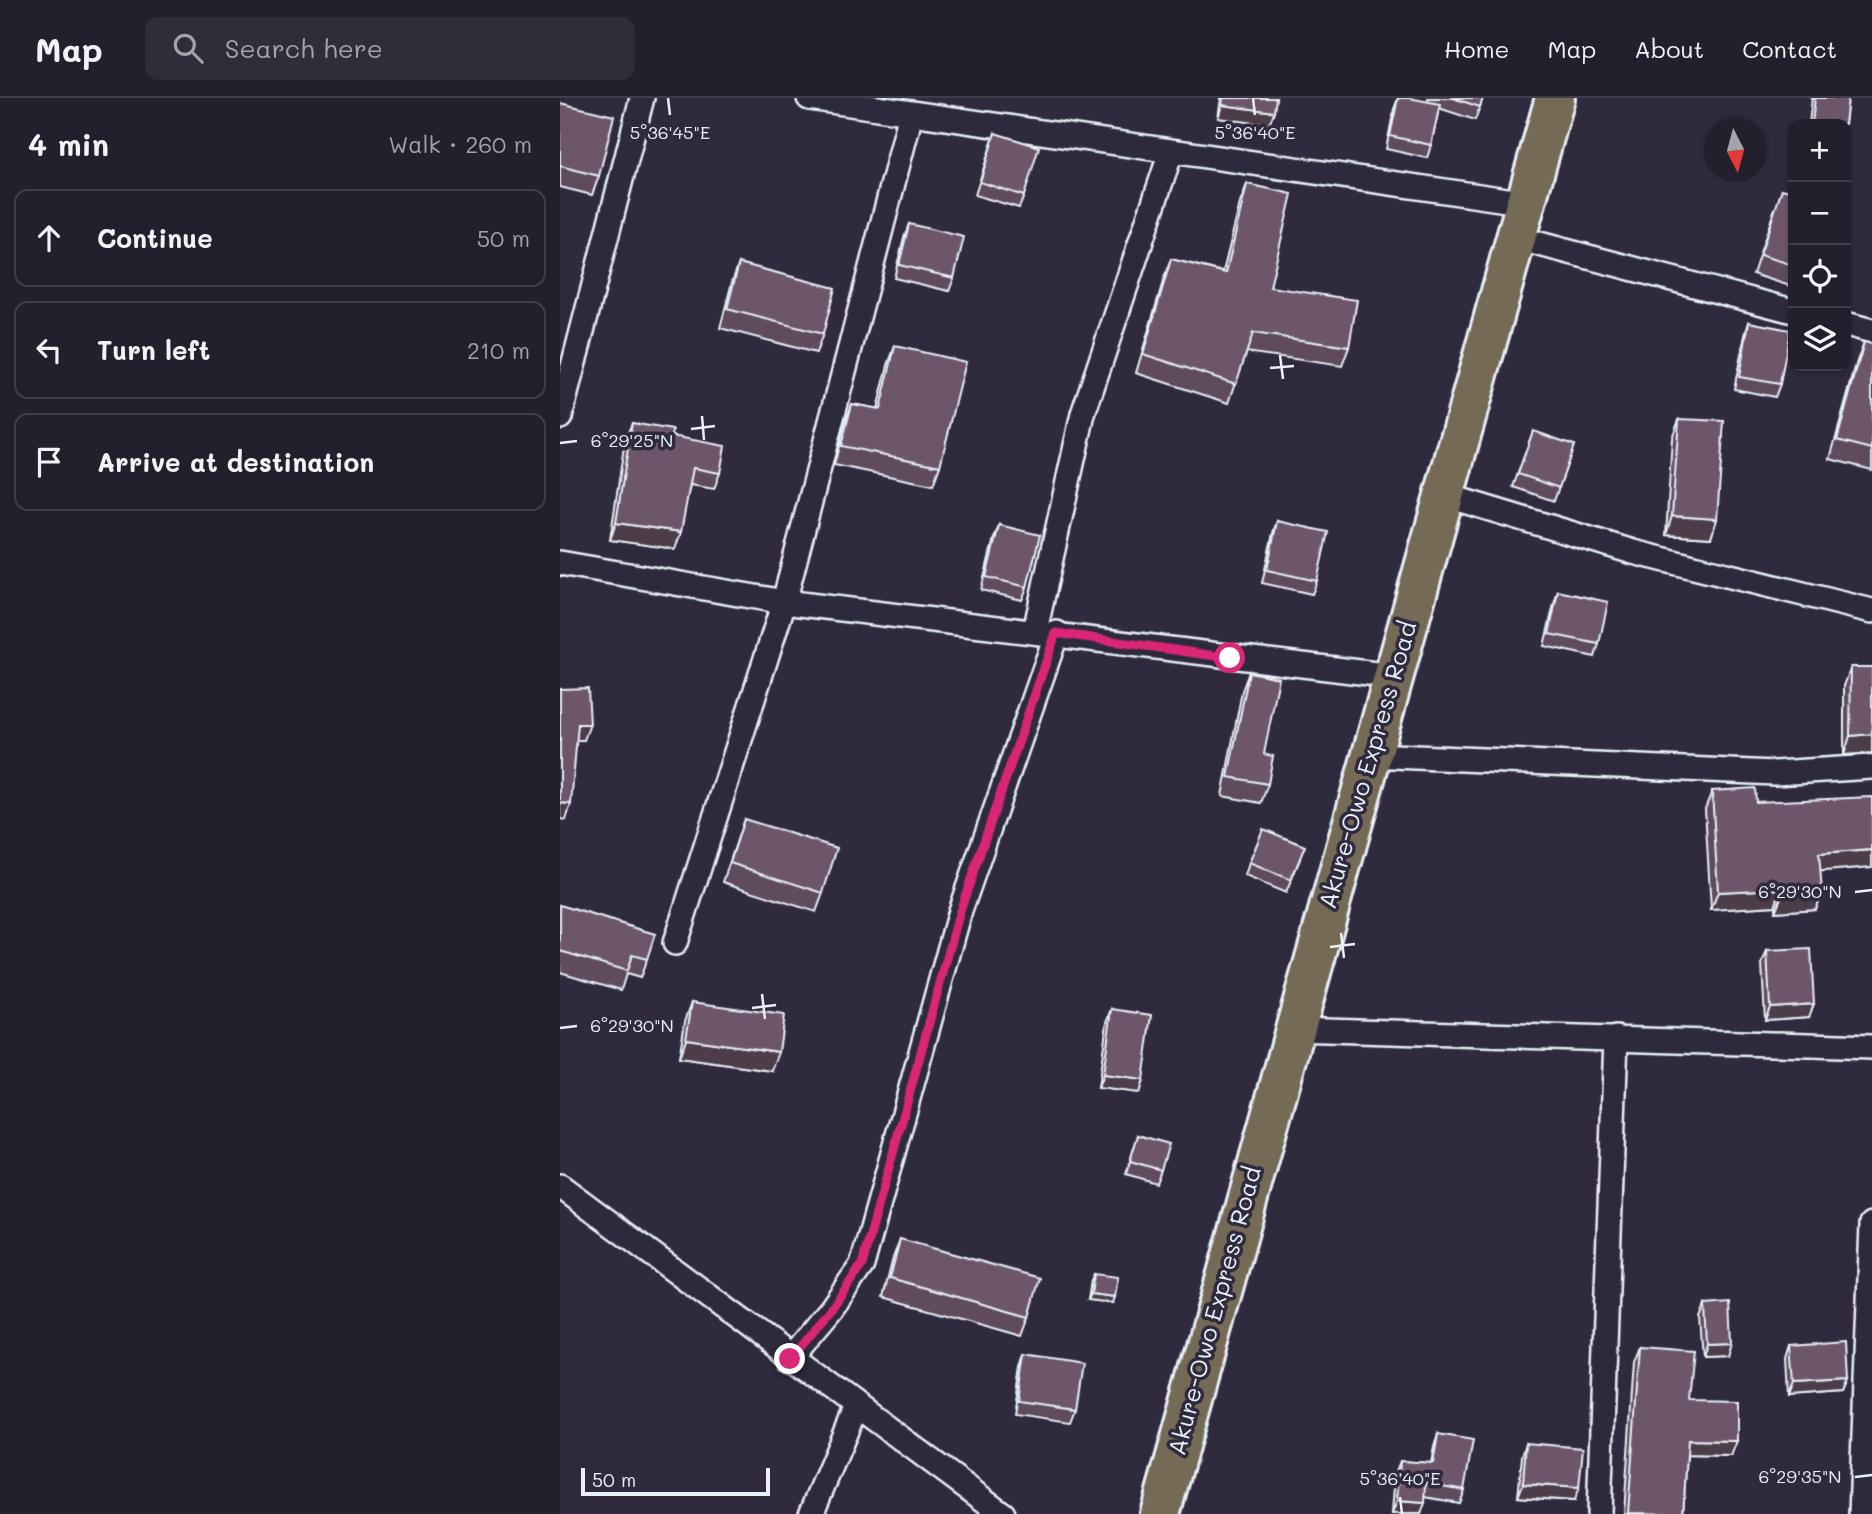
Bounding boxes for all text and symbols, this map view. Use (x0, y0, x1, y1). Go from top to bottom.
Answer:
search box (145, 17, 635, 80)
text: Map (35, 27, 103, 70)
icon: search (169, 29, 207, 67)
text: Search here (225, 31, 383, 65)
text: Home (1444, 33, 1509, 64)
text: Map (1547, 33, 1596, 64)
text: About (1634, 33, 1704, 64)
text: Contact (1742, 33, 1837, 64)
north arrow (1704, 119, 1767, 182)
map controls (1788, 119, 1851, 371)
button: + (1788, 119, 1851, 182)
text: 5°36'45"E (630, 120, 710, 144)
text: 5°36'40"E (1214, 120, 1296, 144)
text: 4 min (28, 124, 109, 164)
text: Walk · 260 m (388, 129, 532, 159)
button: − (1788, 182, 1851, 245)
icon: ahead (30, 219, 68, 257)
text: Continue (97, 221, 213, 255)
text: 50 m (477, 223, 530, 253)
button: locate (1788, 245, 1851, 308)
button: layers (1788, 308, 1851, 371)
icon: left (30, 331, 68, 369)
text: Turn left (97, 333, 210, 367)
text: 210 m (467, 335, 530, 365)
text: 6°29'25"N (591, 428, 673, 452)
icon: arrive (30, 443, 68, 481)
text: Arrive at destination (97, 445, 374, 479)
street label: Akure-Owo Express Road (1311, 617, 1422, 912)
route start (1214, 642, 1245, 673)
text: 6°29'30"N (1758, 879, 1842, 903)
text: 6°29'30"N (590, 1013, 674, 1037)
street label: Akure-Owo Express Road (1160, 1163, 1267, 1458)
route end (774, 1343, 805, 1374)
text: 6°29'35"N (1758, 1464, 1842, 1488)
scale bar (581, 1465, 770, 1497)
text: 5°36'40"E (1359, 1466, 1441, 1490)
text: 50 m (592, 1467, 636, 1492)

